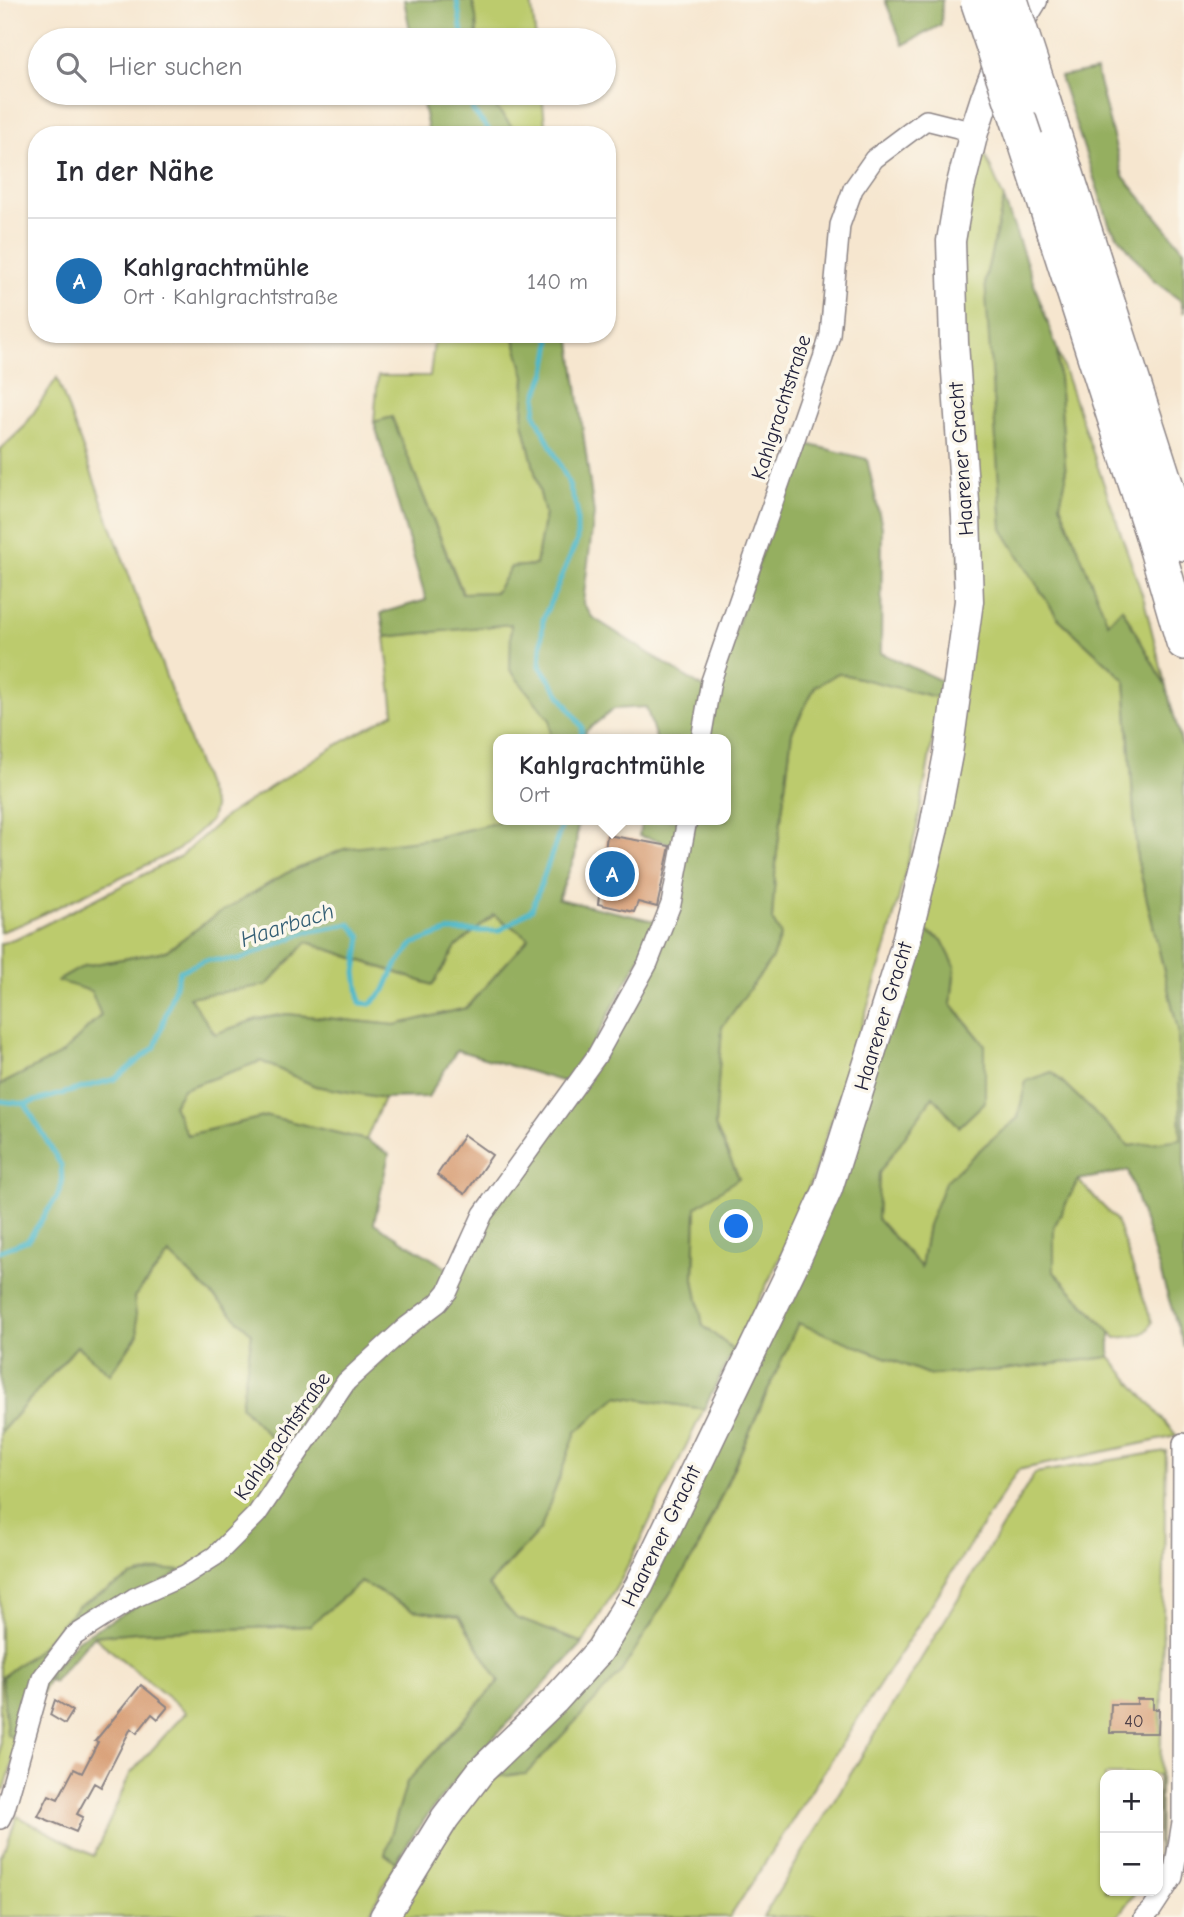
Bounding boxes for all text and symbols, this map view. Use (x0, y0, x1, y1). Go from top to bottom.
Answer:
search box (28, 28, 616, 105)
icon: search (52, 48, 90, 86)
text: Hier suchen (108, 52, 243, 82)
text: In der Nähe (56, 154, 214, 189)
text: Kahlgrachtmühle (123, 253, 309, 283)
text: A (73, 268, 85, 295)
text: 140 m (527, 268, 588, 295)
text: Ort · Kahlgrachtstraße (123, 283, 338, 310)
street label: Kahlgrachtstraße (746, 332, 816, 482)
street label: Haarener Gracht (944, 380, 978, 537)
popup (493, 734, 731, 825)
text: Kahlgrachtmühle (519, 751, 705, 781)
text: Ort (519, 781, 549, 808)
pin: A (589, 848, 635, 900)
water label: Haarbach (237, 897, 337, 953)
street label: Haarener Gracht (849, 938, 917, 1093)
your location (719, 1209, 753, 1243)
street label: Kahlgrachtstraße (229, 1367, 335, 1505)
street label: Haarener Gracht (616, 1461, 706, 1610)
house number: 40 (1124, 1711, 1144, 1732)
map controls (1100, 1770, 1163, 1896)
button: + (1100, 1770, 1163, 1833)
button: − (1100, 1833, 1163, 1896)

